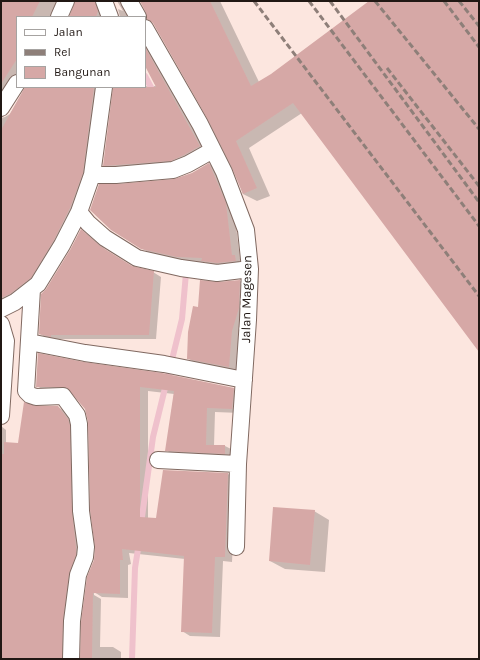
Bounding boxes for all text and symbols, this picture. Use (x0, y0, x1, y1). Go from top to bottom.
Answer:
legend (16, 16, 146, 88)
text: Jalan (54, 25, 83, 39)
text: Rel (54, 45, 71, 59)
text: Bangunan (54, 65, 110, 79)
street label: Jalan Magesen (238, 255, 256, 343)

